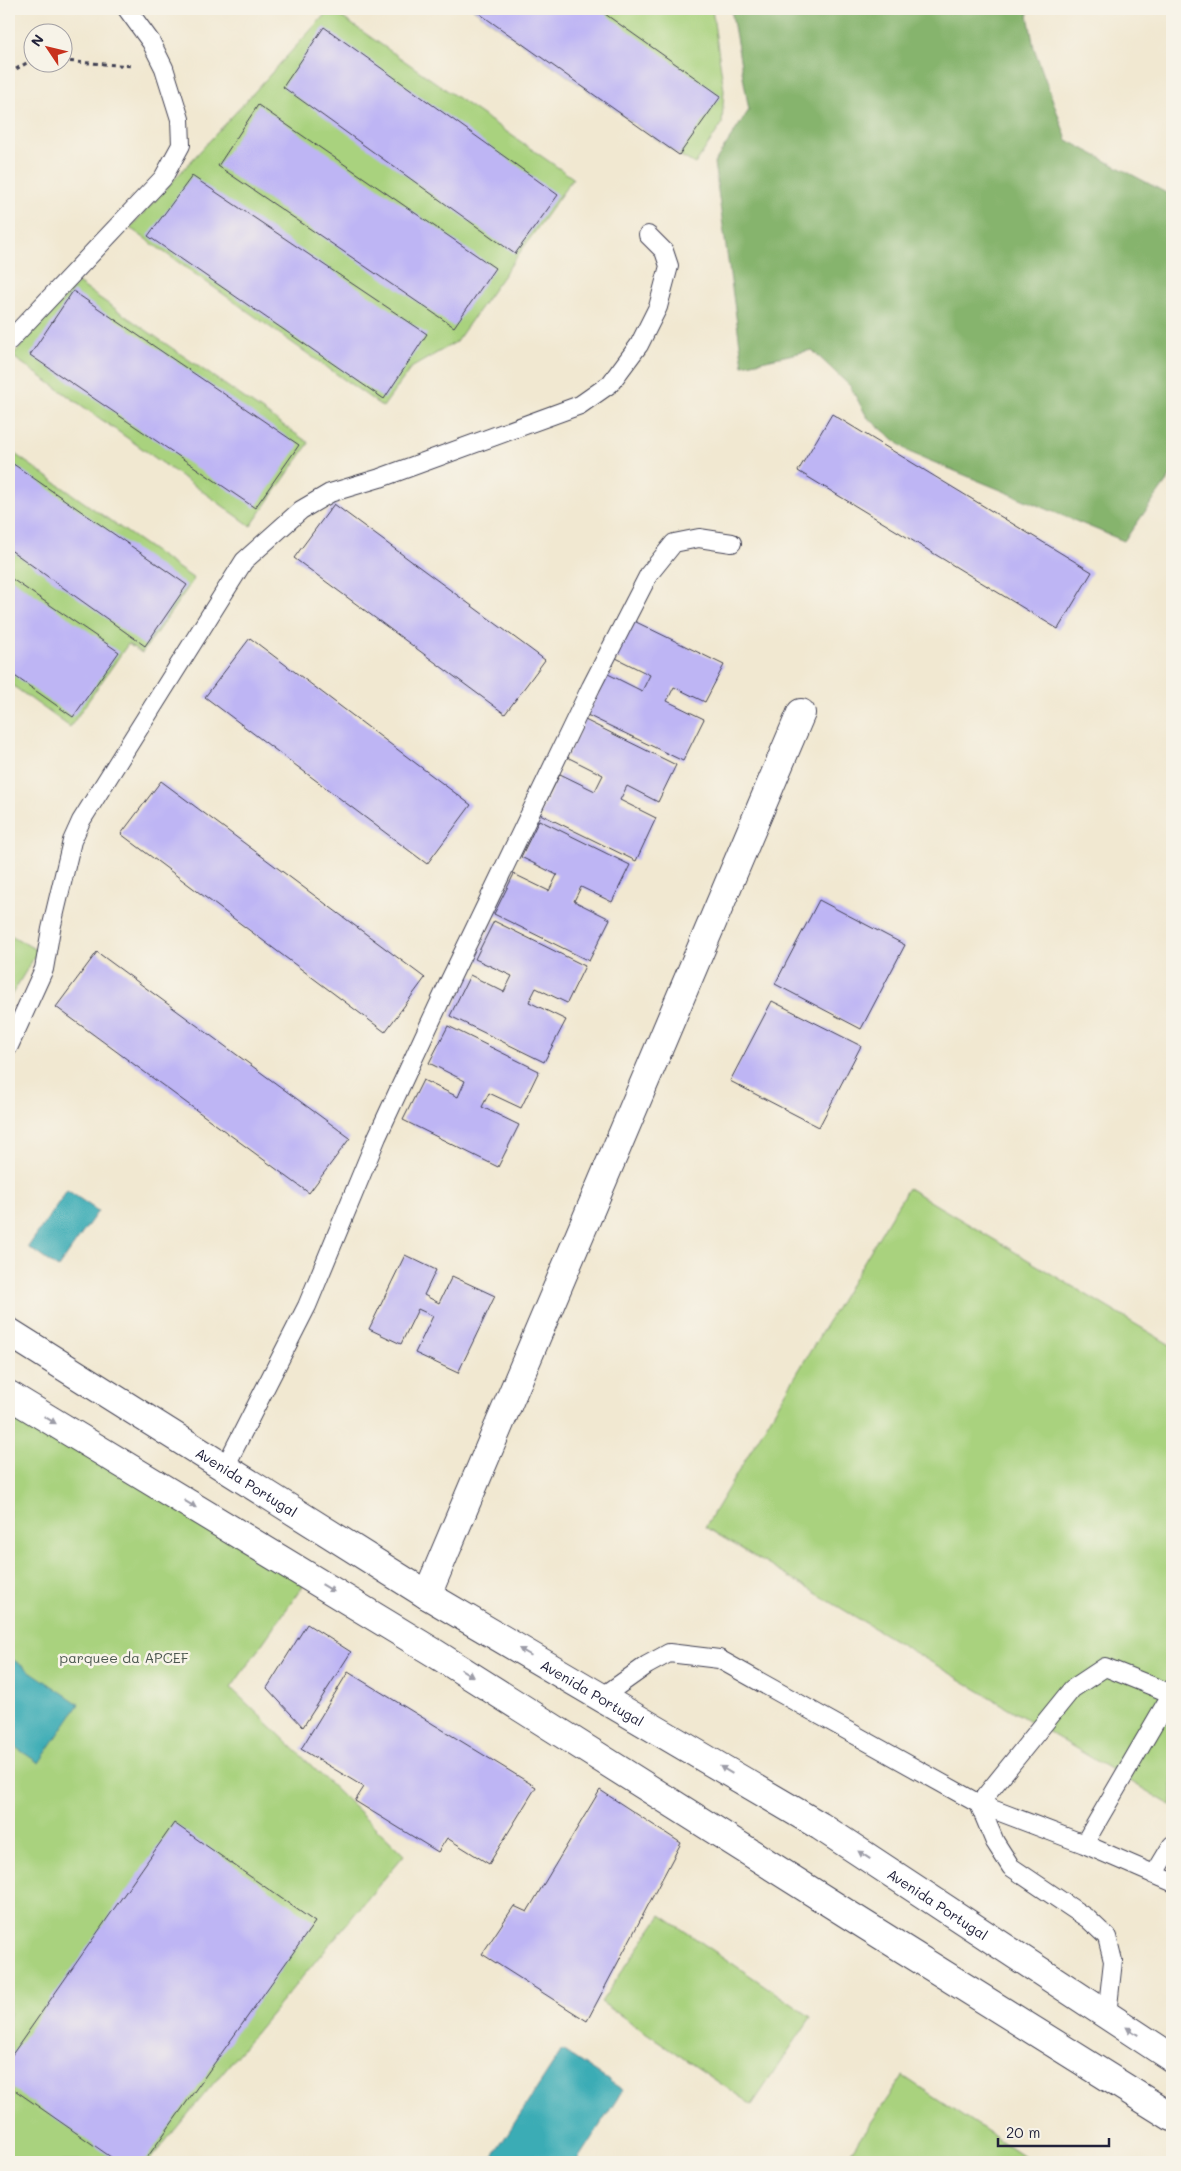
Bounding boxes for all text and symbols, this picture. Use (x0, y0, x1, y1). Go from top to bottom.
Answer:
north arrow (22, 22, 72, 72)
text: N (26, 30, 48, 50)
one-way arrow (44, 1416, 57, 1425)
street label: Avenida Portugal (192, 1443, 301, 1521)
one-way arrow (183, 1500, 196, 1509)
one-way arrow (322, 1584, 335, 1593)
park label: parquee da APCEF (60, 1648, 189, 1667)
one-way arrow (519, 1648, 532, 1657)
street label: Avenida Portugal (538, 1655, 648, 1730)
one-way arrow (460, 1669, 474, 1678)
one-way arrow (719, 1766, 732, 1775)
one-way arrow (858, 1850, 871, 1860)
street label: Avenida Portugal (884, 1864, 992, 1944)
one-way arrow (1125, 2026, 1138, 2036)
scale bar (998, 2116, 1110, 2148)
text: 20 m (1006, 2122, 1040, 2142)

